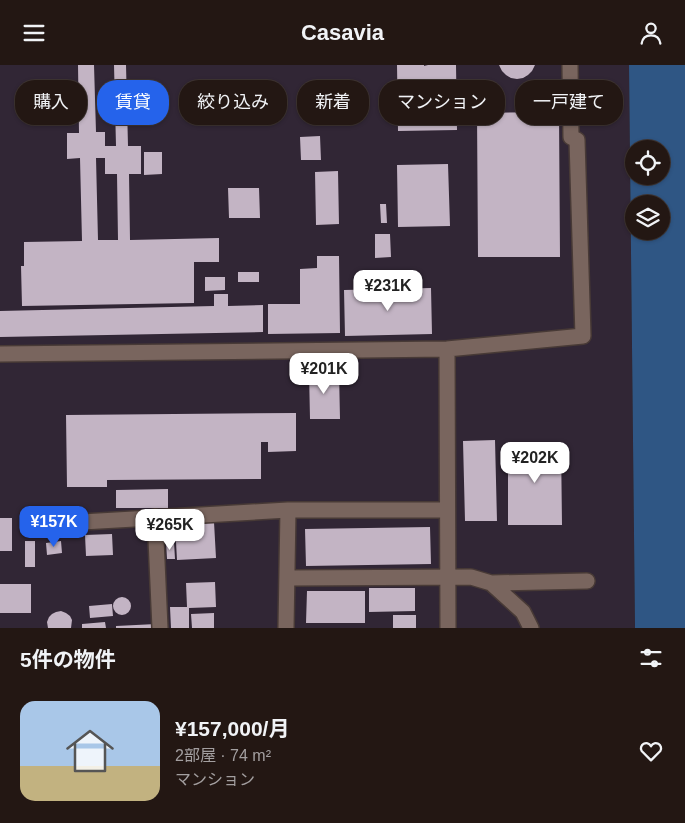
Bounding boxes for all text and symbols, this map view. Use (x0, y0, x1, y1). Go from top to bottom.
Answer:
icon: menu (20, 19, 48, 47)
icon: person (637, 19, 665, 47)
text: Casavia (301, 20, 384, 45)
chip: 購入 (15, 80, 87, 125)
chip: 賃貸 (97, 80, 169, 125)
chip: 絞り込み (179, 80, 287, 125)
chip: 新着 (297, 80, 369, 125)
chip: マンション (379, 80, 505, 125)
chip: 一戸建て (515, 80, 623, 125)
map controls (625, 140, 670, 240)
button: locate (625, 140, 670, 185)
button: layers (625, 195, 670, 240)
pin: ¥231K (353, 269, 423, 312)
text: ¥231K (364, 277, 412, 294)
pin: ¥201K (289, 353, 359, 395)
text: ¥201K (300, 360, 348, 377)
pin: ¥202K (500, 441, 570, 484)
text: ¥202K (511, 449, 559, 466)
pin: ¥157K (19, 505, 89, 548)
pin: ¥265K (135, 509, 205, 551)
text: ¥157K (30, 513, 78, 530)
text: ¥265K (146, 516, 194, 533)
icon: filters (637, 644, 665, 672)
text: 5件の物件 (20, 648, 116, 671)
text: ¥157,000/月 (175, 717, 289, 740)
icon: home (60, 721, 120, 781)
icon: heart (637, 737, 665, 765)
text: 2部屋 · 74 m² (175, 747, 271, 764)
text: マンション (175, 771, 255, 788)

